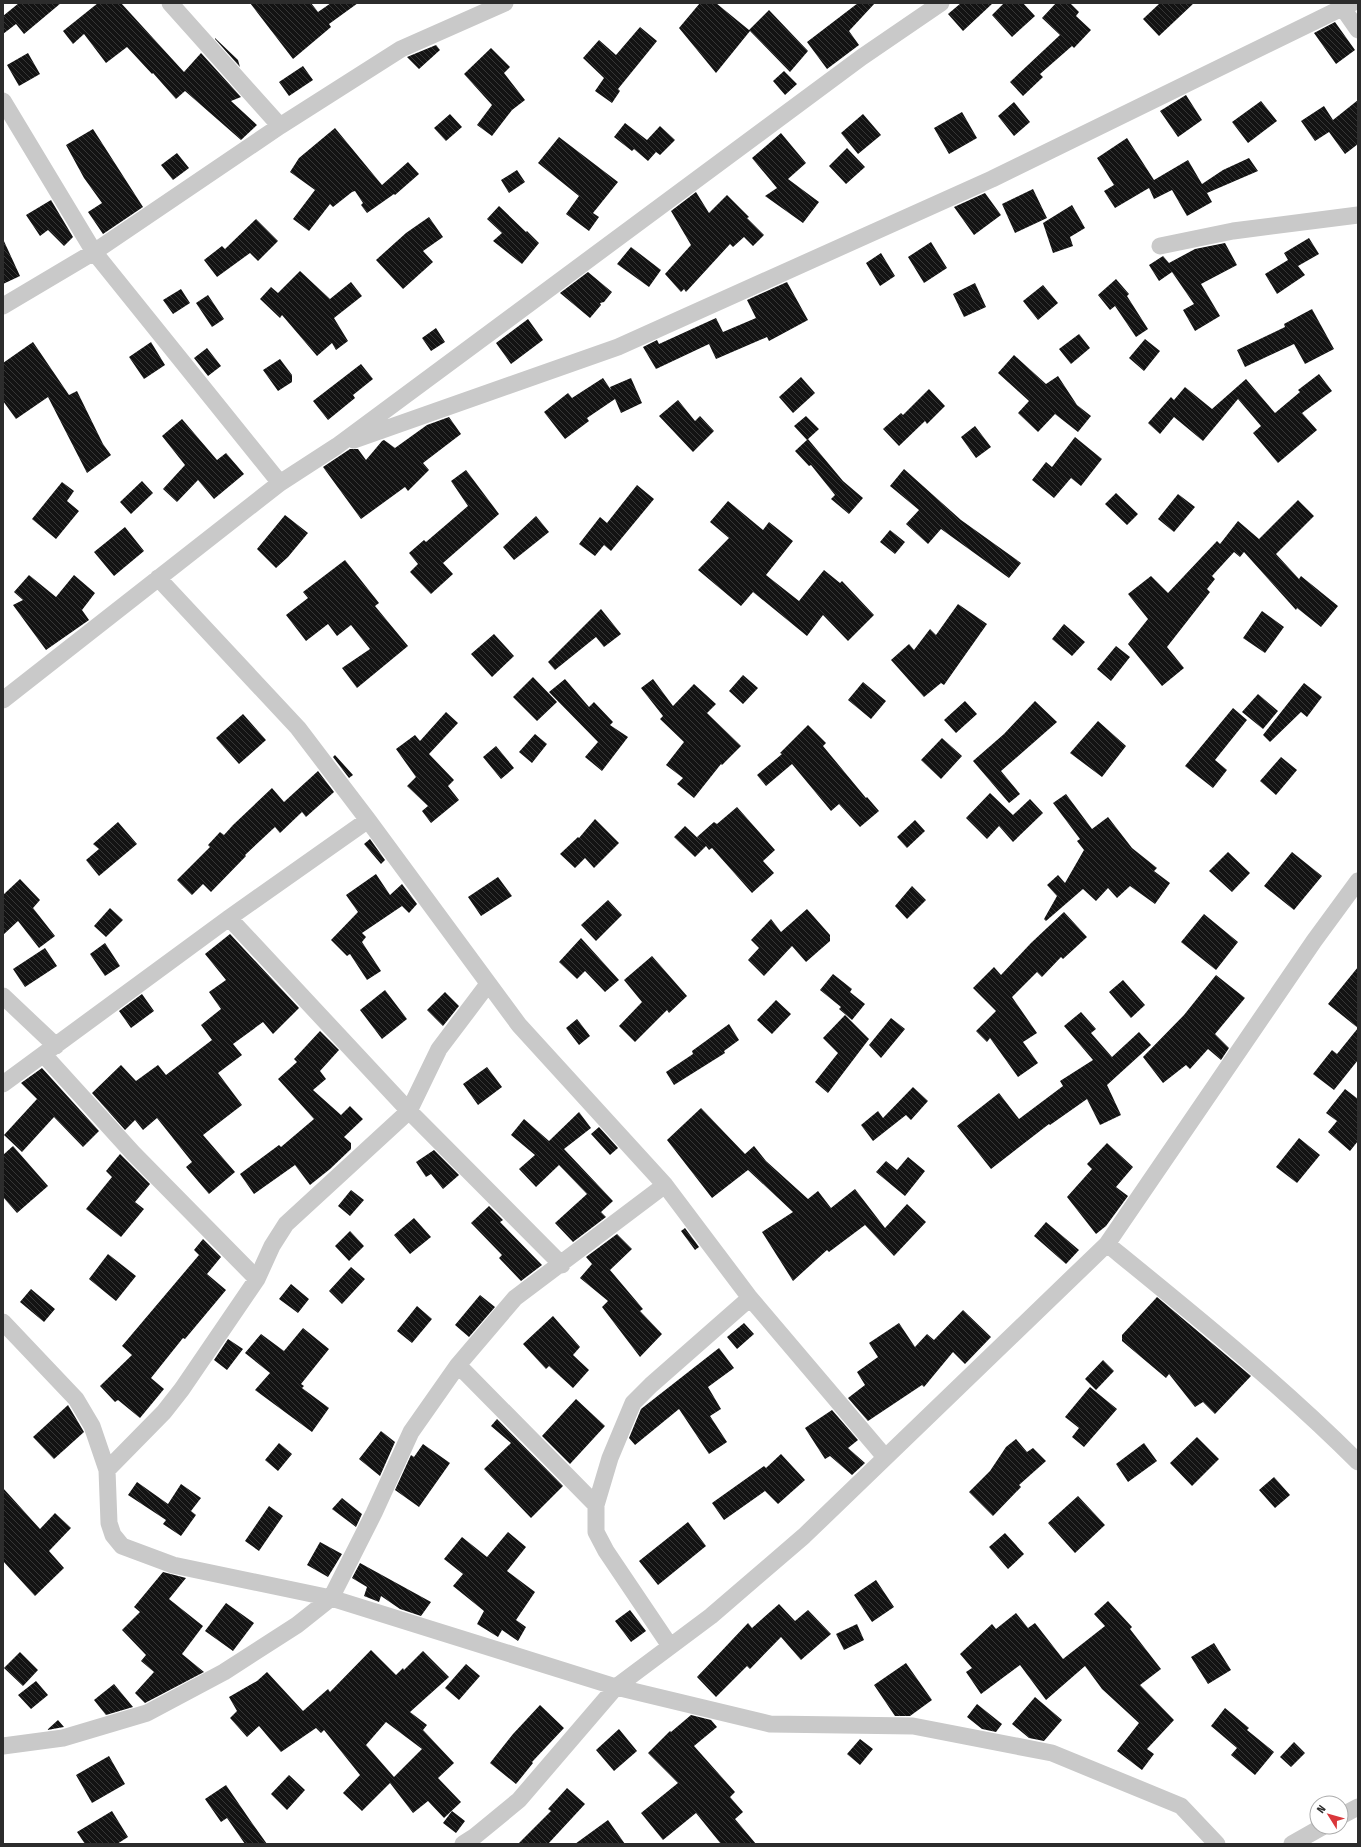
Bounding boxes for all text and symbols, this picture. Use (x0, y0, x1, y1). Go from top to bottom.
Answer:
north arrow (1309, 1795, 1349, 1835)
text: N (1314, 1803, 1329, 1816)

